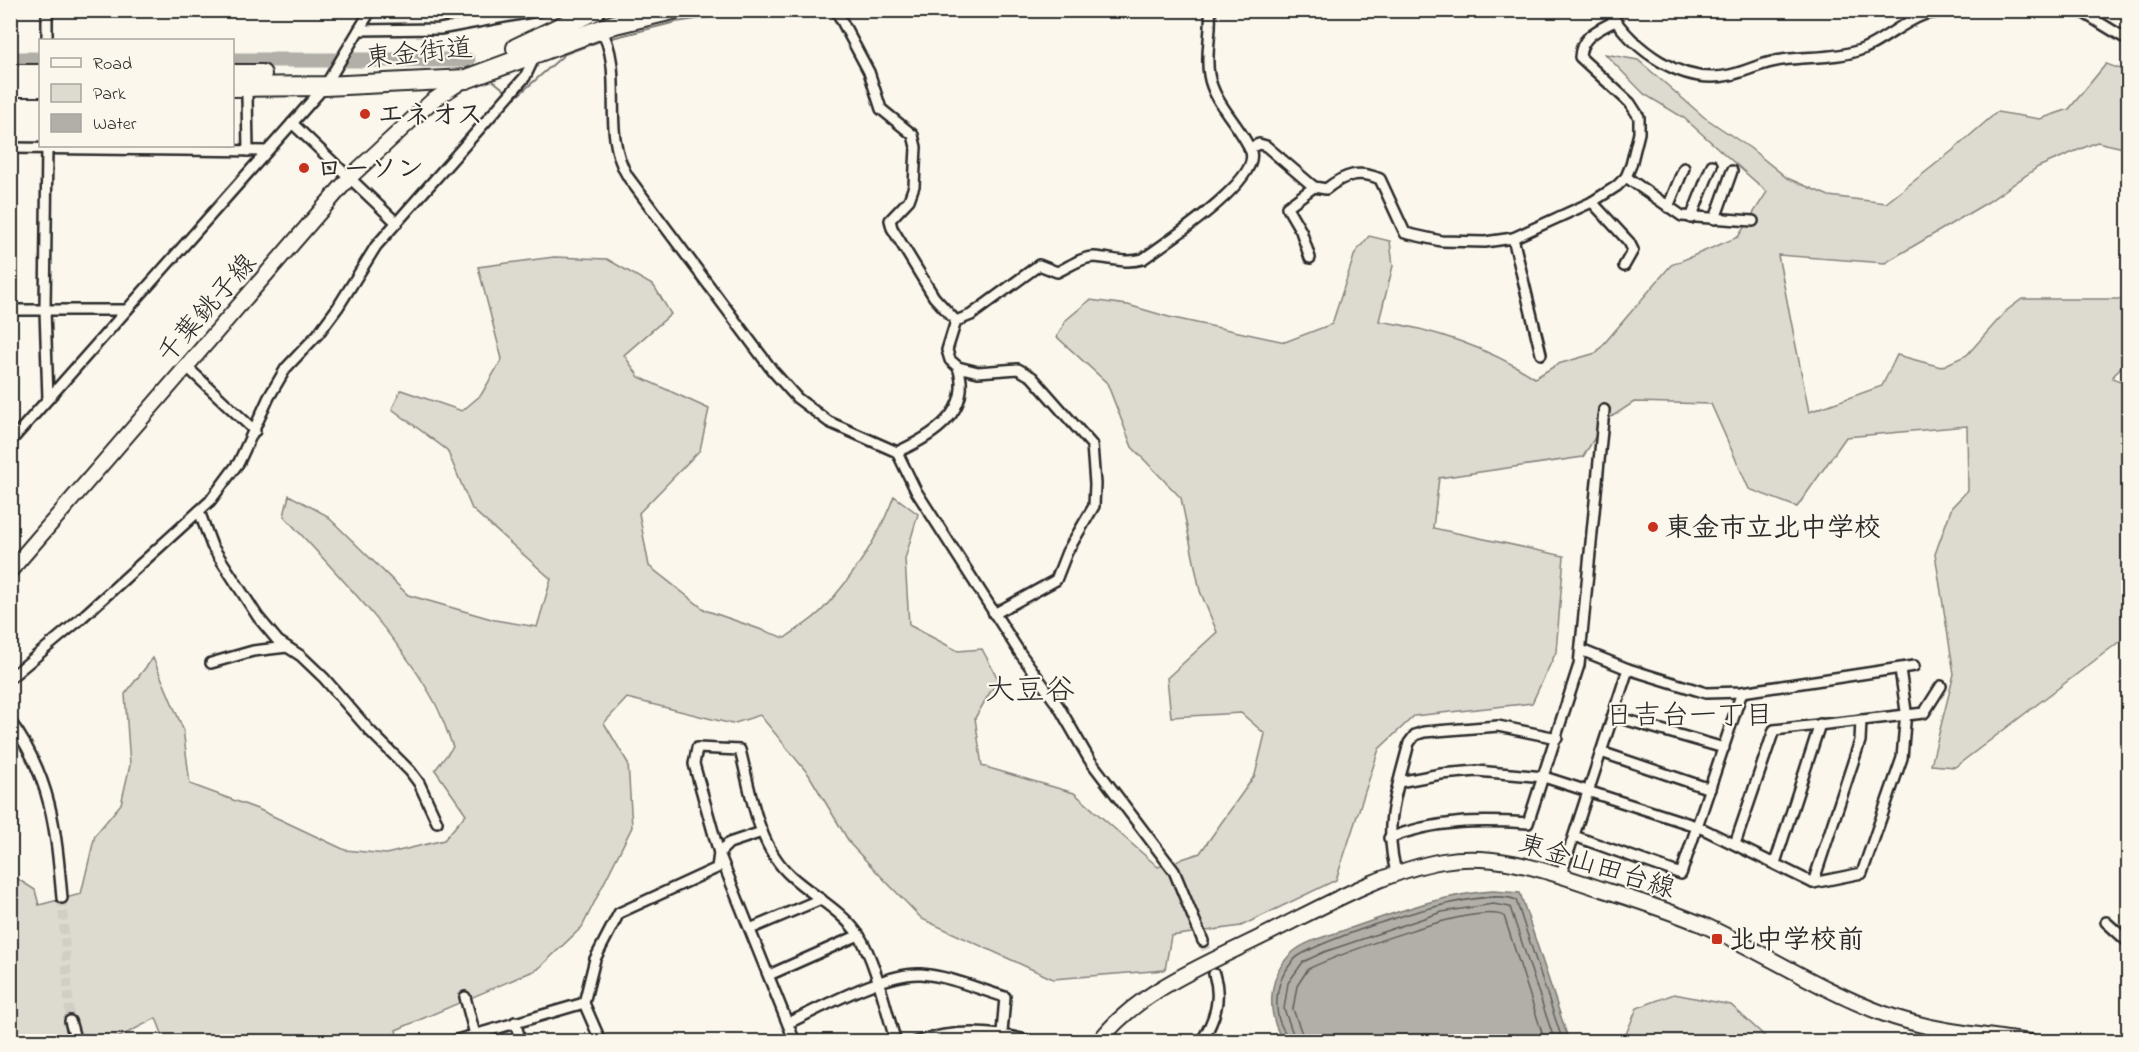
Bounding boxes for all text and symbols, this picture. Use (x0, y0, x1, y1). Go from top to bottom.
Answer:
street label: 東金街道 (364, 29, 475, 80)
legend (39, 39, 234, 147)
text: Road (93, 52, 132, 78)
text: Park (93, 82, 126, 108)
place label: エネオス (377, 97, 483, 136)
marker: エネオス (358, 107, 372, 121)
text: Water (93, 112, 137, 138)
place label: ローソン (316, 151, 424, 190)
marker: ローソン (297, 161, 311, 175)
street label: 千葉銚子線 (149, 246, 267, 373)
place label: 東金市立北中学校 (1665, 510, 1881, 549)
marker: 東金市立北中学校 (1646, 520, 1660, 534)
district label: 大豆谷 (985, 670, 1075, 714)
district label: 日吉台一丁目 (1605, 697, 1773, 738)
street label: 東金山田台線 (1513, 825, 1679, 910)
place label: 北中学校前 (1729, 922, 1864, 961)
marker: 北中学校前 (1710, 932, 1724, 946)

